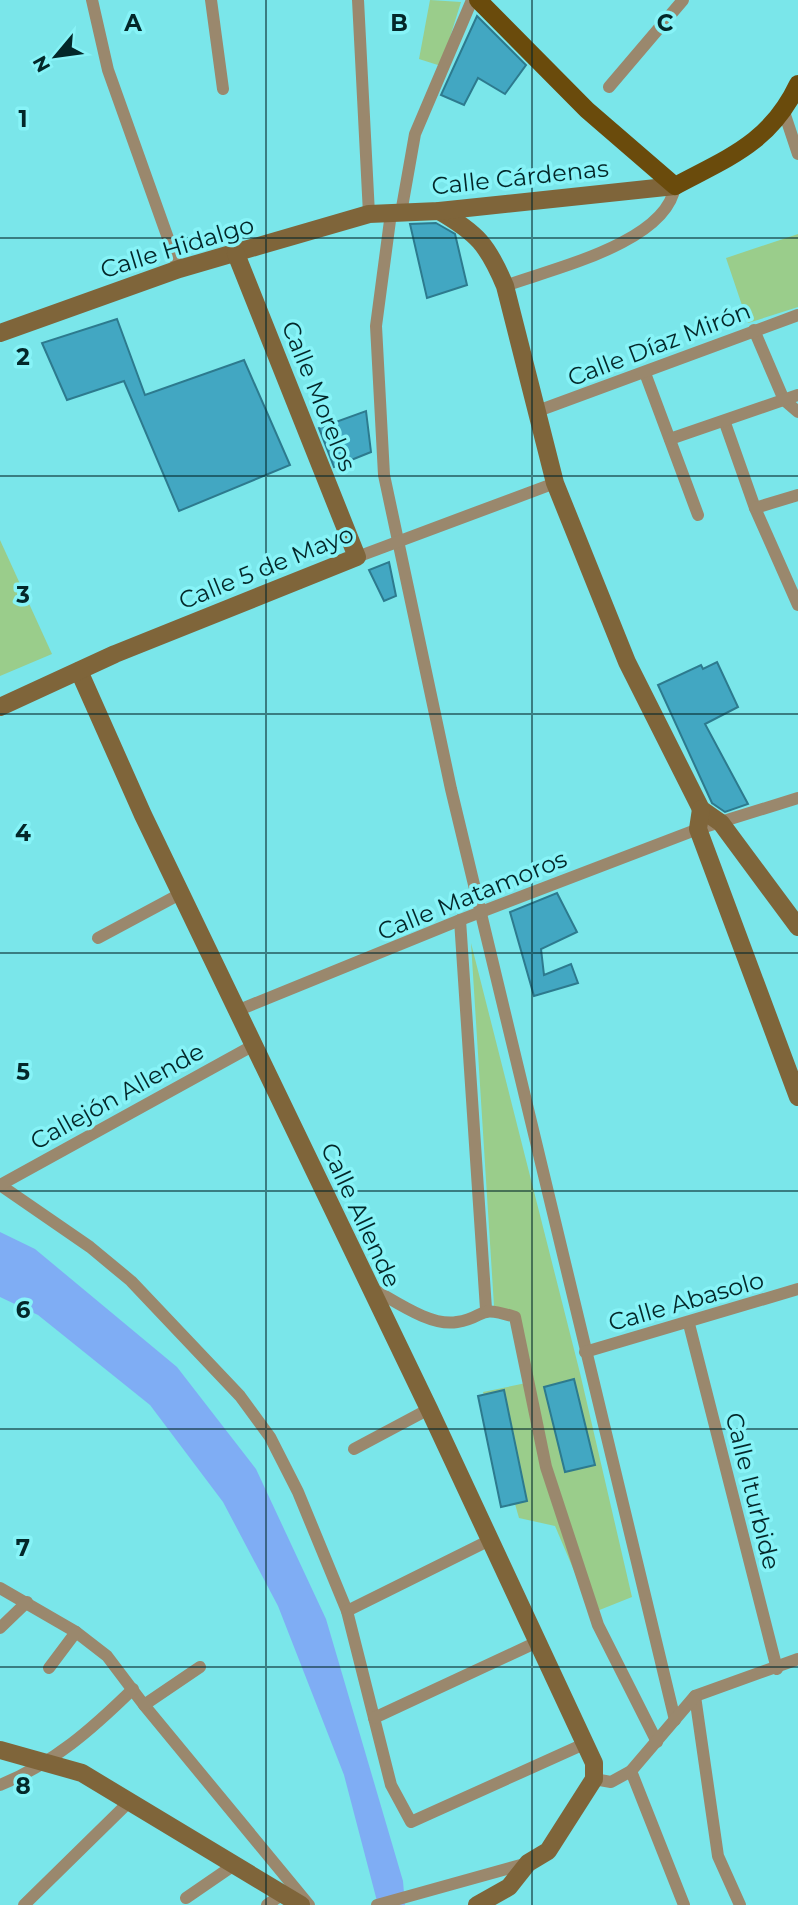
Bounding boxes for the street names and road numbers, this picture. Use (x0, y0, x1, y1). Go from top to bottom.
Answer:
street label: Calle Cárdenas (430, 153, 610, 201)
street label: Calle Hidalgo (97, 210, 257, 284)
street label: Calle Díaz Mirón (563, 296, 755, 392)
street label: Calle Morelos (276, 317, 362, 475)
street label: Calle 5 de Mayo (174, 519, 358, 615)
street label: Calle Matamoros (373, 844, 571, 946)
street label: Callejón Allende (25, 1036, 209, 1156)
street label: Calle Allende (315, 1138, 407, 1292)
street label: Calle Abasolo (605, 1265, 767, 1337)
street label: Calle Iturbide (719, 1410, 787, 1572)

